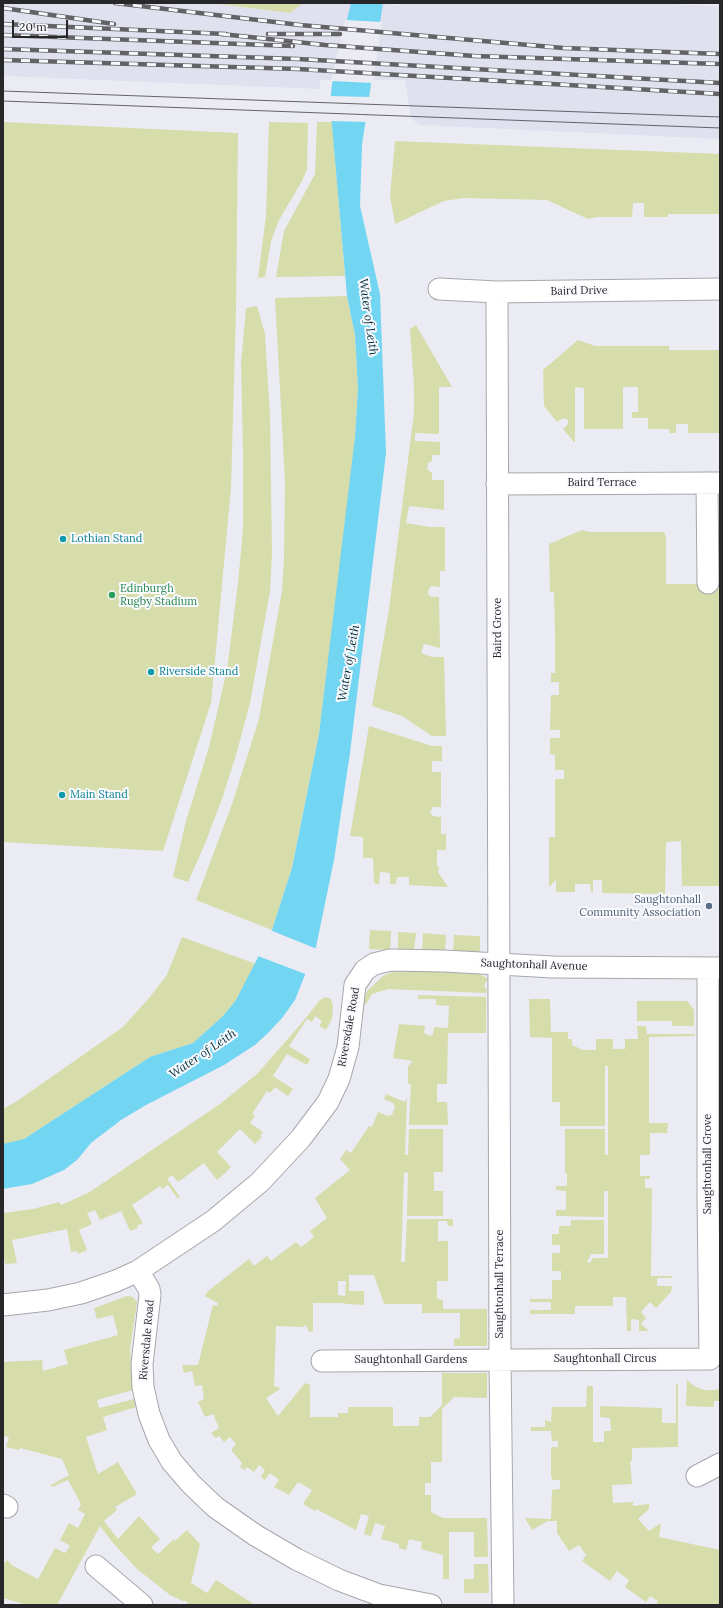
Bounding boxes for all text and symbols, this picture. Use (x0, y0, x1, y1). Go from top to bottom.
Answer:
scale bar (14, 12, 70, 38)
text: 20 m (19, 19, 47, 34)
water label: Water of Leith (355, 278, 381, 356)
street label: Baird Drive (550, 284, 608, 298)
street label: Baird Terrace (567, 476, 637, 490)
place label: Lothian Stand (71, 532, 142, 546)
marker: Lothian Stand (58, 534, 68, 544)
place label: Edinburgh Rugby Stadium (120, 582, 197, 608)
marker: Edinburgh Rugby Stadium (107, 590, 117, 600)
street label: Baird Grove (491, 598, 505, 658)
water label: Water of Leith (335, 624, 363, 702)
place label: Riverside Stand (159, 665, 238, 679)
marker: Riverside Stand (146, 667, 156, 677)
place label: Main Stand (70, 788, 128, 802)
marker: Main Stand (57, 790, 67, 800)
place label: Saughtonhall Community Association (579, 893, 701, 919)
marker: Saughtonhall Community Association (704, 901, 714, 911)
street label: Saughtonhall Avenue (480, 957, 588, 973)
street label: Riversdale Road (335, 986, 363, 1068)
water label: Water of Leith (167, 1026, 239, 1082)
street label: Saughtonhall Grove (701, 1114, 715, 1214)
street label: Saughtonhall Terrace (493, 1229, 507, 1339)
street label: Riversdale Road (137, 1299, 157, 1381)
street label: Saughtonhall Circus (554, 1352, 656, 1366)
street label: Saughtonhall Gardens (355, 1353, 467, 1367)

